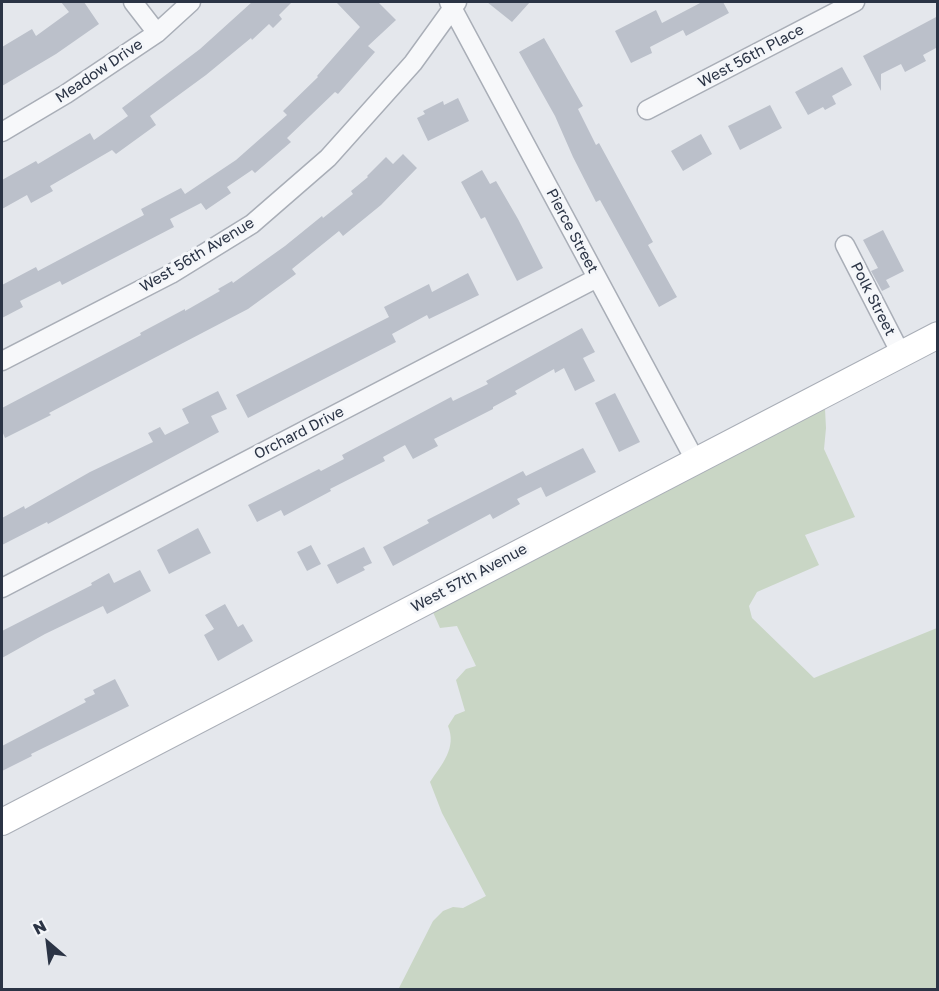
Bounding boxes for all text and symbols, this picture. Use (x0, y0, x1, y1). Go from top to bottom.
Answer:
street label: West 56th Place (695, 21, 807, 91)
street label: Meadow Drive (52, 35, 146, 107)
street label: Pierce Street (542, 186, 602, 276)
street label: West 56th Avenue (137, 214, 257, 296)
street label: Polk Street (847, 259, 899, 339)
street label: Orchard Drive (251, 403, 347, 463)
street label: West 57th Avenue (408, 540, 530, 616)
north arrow (18, 913, 78, 973)
text: N (29, 915, 50, 939)

